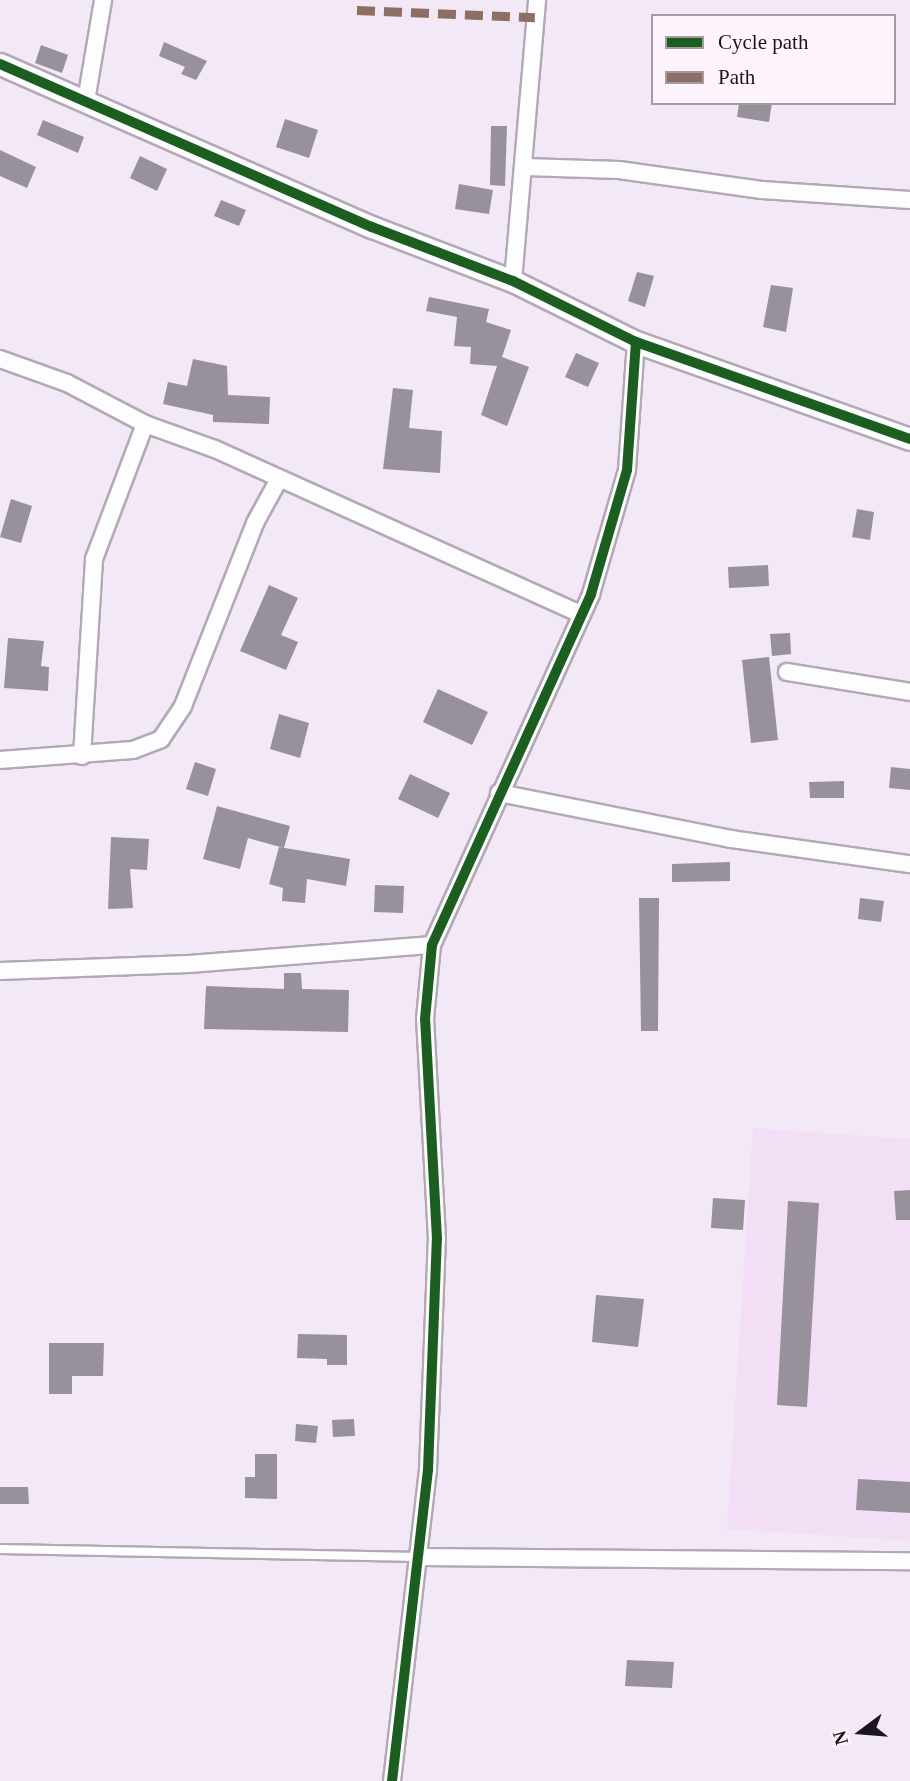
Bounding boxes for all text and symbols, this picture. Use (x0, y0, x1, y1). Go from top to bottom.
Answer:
legend (651, 14, 896, 105)
text: Cycle path (718, 30, 808, 54)
text: Path (718, 65, 755, 89)
north arrow (826, 1697, 896, 1767)
text: N (828, 1728, 852, 1747)

